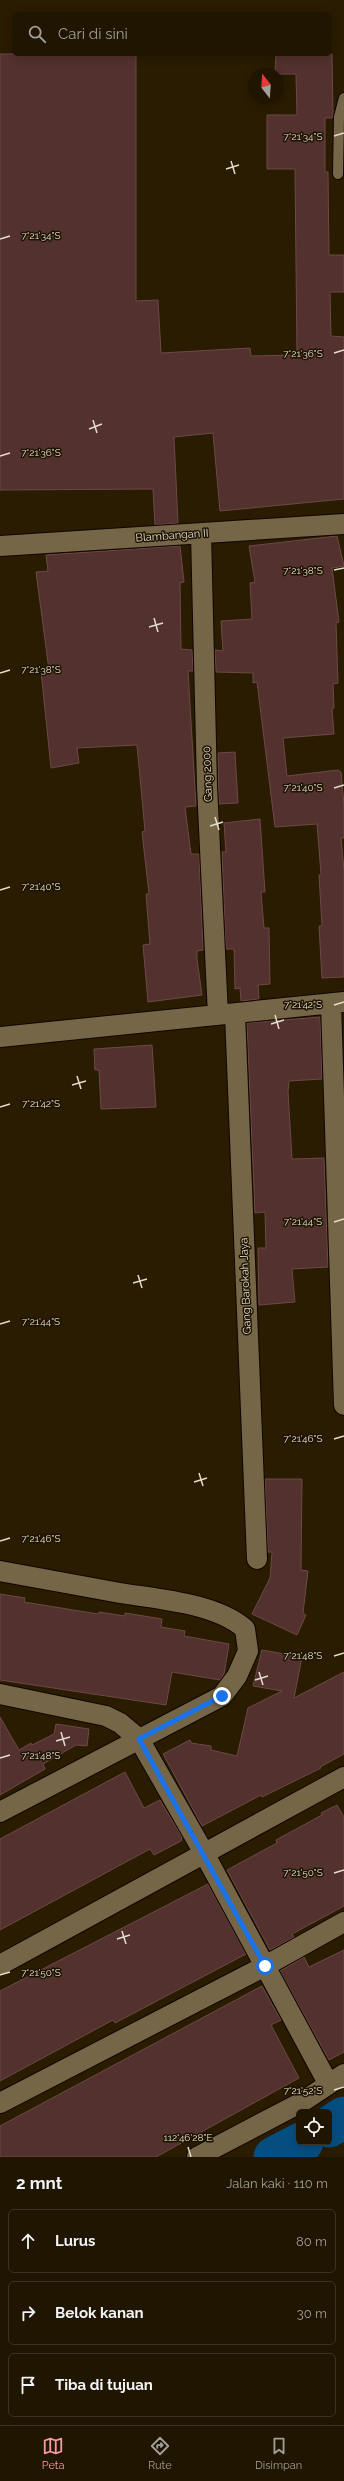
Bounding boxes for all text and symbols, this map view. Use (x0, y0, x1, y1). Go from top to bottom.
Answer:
search box (12, 12, 332, 56)
icon: search (26, 23, 48, 45)
text: Cari di sini (58, 25, 128, 43)
north arrow (248, 68, 284, 104)
text: 7°21'34"S (284, 131, 322, 142)
text: 7°21'34"S (22, 230, 60, 241)
text: 7°21'36"S (283, 348, 323, 359)
text: 7°21'36"S (21, 447, 61, 458)
street label: Blambangan II (135, 526, 209, 545)
text: 7°21'38"S (283, 565, 323, 576)
text: 7°21'38"S (21, 664, 61, 675)
street label: Gang 2000 (200, 746, 215, 802)
text: 7°21'40"S (283, 782, 323, 793)
text: 7°21'40"S (21, 881, 61, 892)
text: 7°21'42"S (284, 999, 322, 1010)
text: 7°21'42"S (22, 1098, 60, 1109)
text: 7°21'44"S (284, 1216, 322, 1227)
street label: Gang Barokah Jaya (237, 1237, 254, 1335)
text: 7°21'44"S (22, 1316, 60, 1327)
text: 7°21'46"S (284, 1433, 322, 1444)
text: 7°21'46"S (22, 1533, 60, 1544)
text: 7°21'48"S (284, 1650, 322, 1661)
route end (213, 1687, 231, 1705)
text: 7°21'48"S (22, 1750, 60, 1761)
text: 7°21'50"S (283, 1867, 323, 1878)
route start (256, 1957, 274, 1975)
text: 7°21'50"S (21, 1967, 61, 1978)
text: 7°21'52"S (284, 2085, 322, 2096)
map controls (296, 2109, 332, 2145)
button: locate (296, 2109, 332, 2145)
text: 112°46'28"E (163, 2132, 213, 2143)
text: 2 mnt (16, 2173, 62, 2193)
text: Jalan kaki · 110 m (226, 2176, 328, 2191)
icon: ahead (17, 2230, 39, 2252)
text: Lurus (55, 2232, 96, 2250)
text: 80 m (296, 2234, 327, 2249)
icon: right (17, 2302, 39, 2324)
text: Belok kanan (55, 2304, 144, 2322)
text: 30 m (297, 2306, 327, 2321)
icon: arrive (17, 2374, 39, 2396)
text: Tiba di tujuan (55, 2376, 153, 2394)
tab: Peta (42, 2435, 65, 2472)
tab: Rute (148, 2435, 172, 2472)
tab: Disimpan (255, 2435, 302, 2472)

